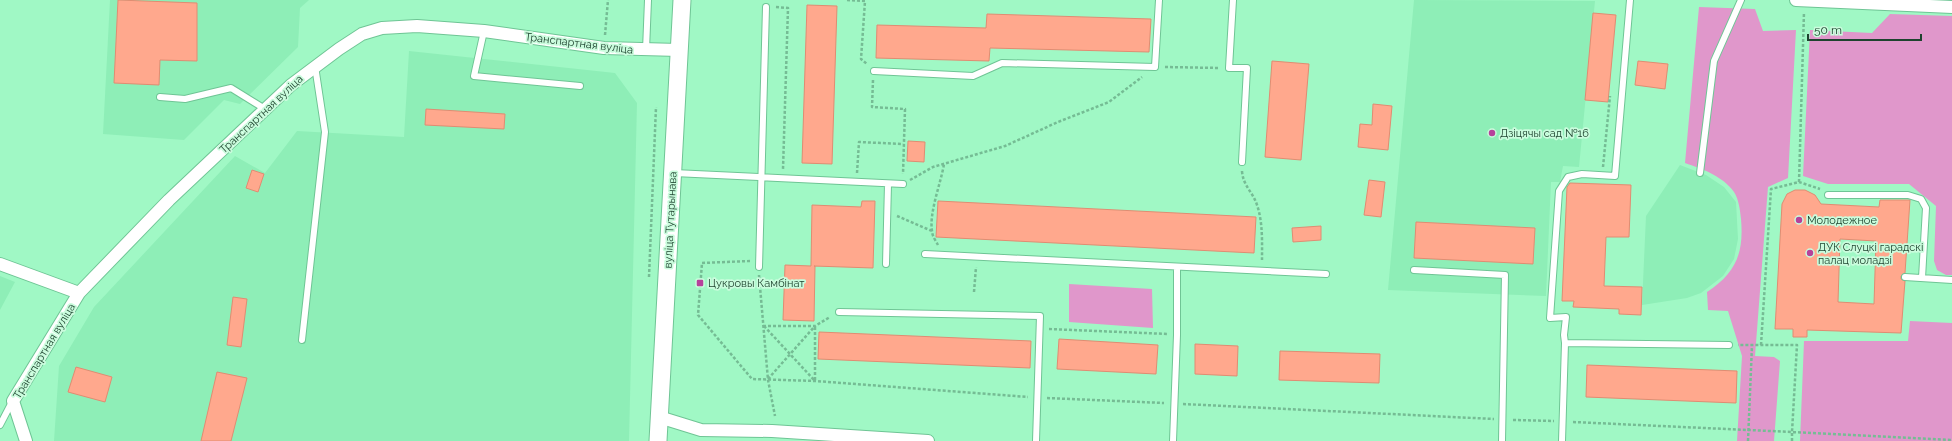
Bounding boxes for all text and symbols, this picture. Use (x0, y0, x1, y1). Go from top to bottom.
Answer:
scale bar (1808, 16, 1921, 42)
text: 50 m (1814, 23, 1842, 37)
street label: Транспартная вуліца (524, 30, 634, 57)
street label: Транспартная вуліца (217, 72, 306, 156)
place label: Дзіцячы сад №16 (1500, 127, 1589, 140)
marker: Дзіцячы сад №16 (1487, 128, 1497, 138)
street label: вуліца Тутарынава (661, 171, 680, 269)
place label: Молодежное (1807, 214, 1877, 227)
marker: Молодежное (1794, 215, 1804, 225)
place label: ДУК Слуцкі гарадскі палац моладзі (1818, 241, 1924, 267)
marker: ДУК Слуцкі гарадскі палац моладзі (1805, 248, 1815, 258)
place label: Цукровы Камбінат (708, 277, 805, 290)
marker: Цукровы Камбінат (695, 278, 705, 288)
street label: Транспартная вуліца (11, 301, 78, 401)

